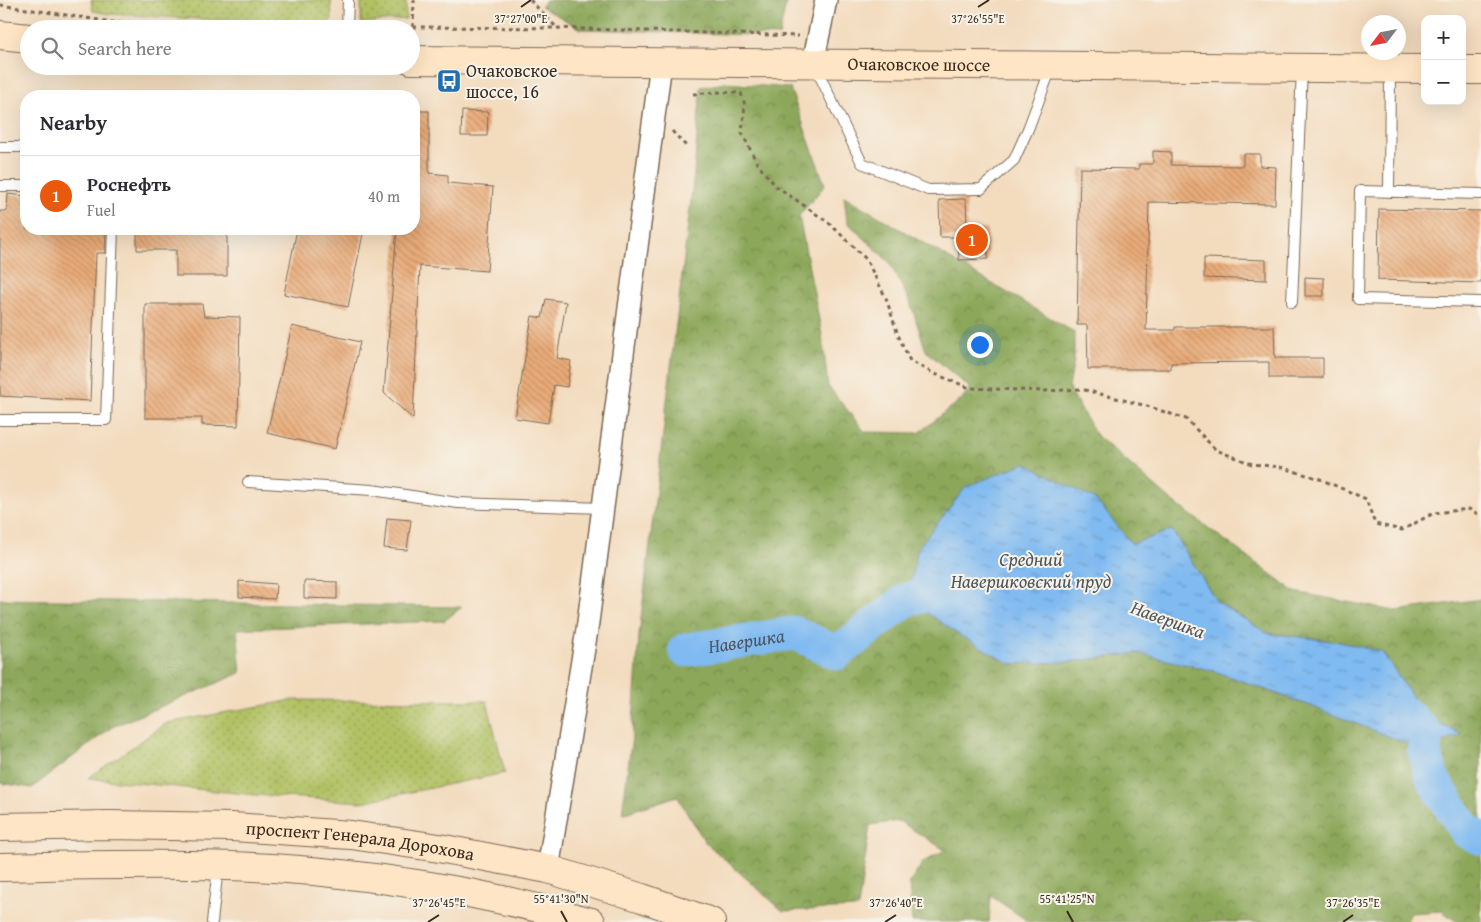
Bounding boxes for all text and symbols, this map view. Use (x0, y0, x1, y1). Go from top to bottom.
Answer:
text: 37°27'00"E (494, 10, 548, 27)
text: 37°26'55"E (951, 10, 1005, 27)
north arrow (1361, 15, 1406, 60)
map controls (1421, 15, 1466, 105)
button: + (1421, 15, 1466, 60)
search box (20, 20, 420, 75)
icon: search (38, 34, 66, 62)
text: Search here (78, 34, 172, 62)
street label: Очаковское шоссе (847, 50, 990, 78)
place label: Очаковское шоссе, 16 (466, 57, 558, 105)
button: − (1421, 60, 1466, 105)
bus stop icon: Очаковское шоссе, 16 (436, 68, 462, 94)
text: Nearby (40, 107, 107, 138)
text: Роснефть (87, 170, 171, 198)
text: 1 (52, 184, 60, 208)
text: 40 m (368, 184, 400, 208)
text: Fuel (87, 198, 115, 222)
pin: 1 (956, 221, 988, 259)
your location (967, 332, 993, 358)
water label: Средний Навершковский пруд (951, 545, 1111, 595)
water label: Навершка (1127, 593, 1209, 645)
water label: Навершка (706, 621, 787, 660)
street label: проспект Генерала Дорохова (245, 814, 477, 868)
text: 55°41'30"N (533, 890, 589, 907)
text: 55°41'25"N (1039, 890, 1095, 907)
text: 37°26'45"E (412, 894, 466, 911)
text: 37°26'40"E (869, 894, 923, 911)
text: 37°26'35"E (1326, 894, 1380, 911)

